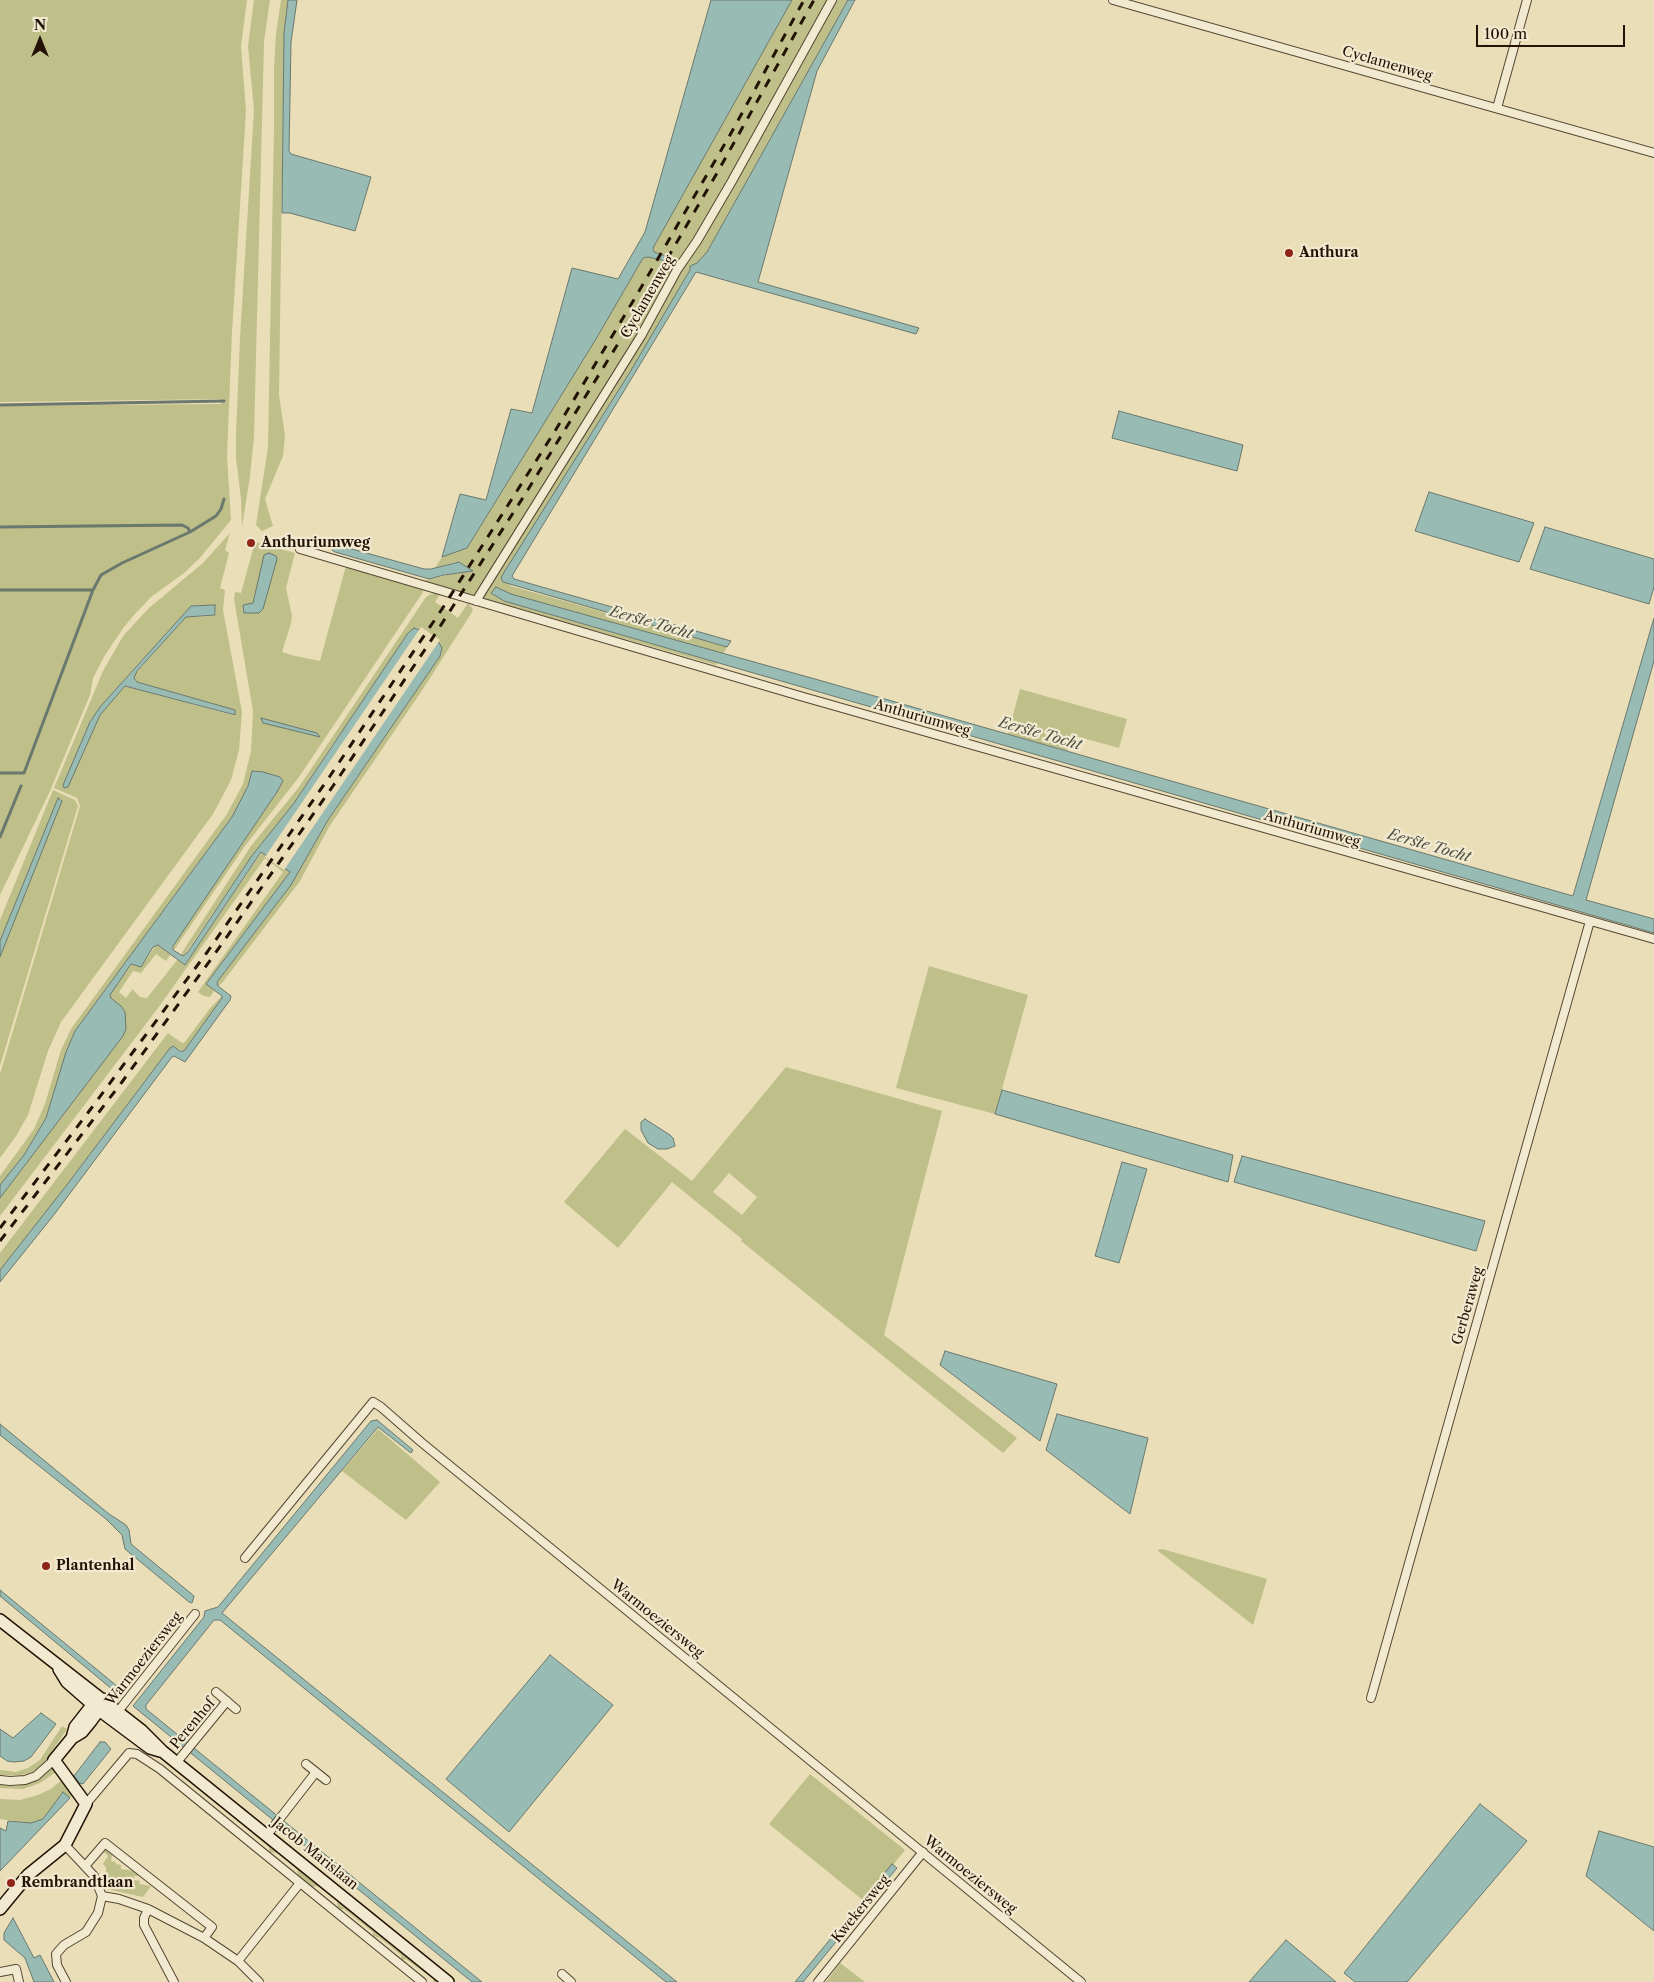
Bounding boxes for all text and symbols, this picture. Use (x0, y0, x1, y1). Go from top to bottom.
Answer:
north arrow (15, 15, 65, 65)
scale bar (1479, 15, 1628, 47)
text: N (34, 16, 46, 34)
text: 100 m (1484, 24, 1527, 43)
street label: Cyclamenweg (1340, 43, 1434, 85)
place label: Anthura (1299, 245, 1359, 261)
marker: Anthura (1283, 247, 1295, 259)
street label: Cyclamenweg (618, 253, 678, 341)
place label: Anthuriumweg (261, 535, 370, 551)
marker: Anthuriumweg (245, 537, 257, 549)
water label: Eerste Tocht (607, 603, 695, 643)
street label: Anthuriumweg (872, 696, 972, 740)
water label: Eerste Tocht (996, 714, 1084, 754)
street label: Anthuriumweg (1262, 807, 1362, 851)
water label: Eerste Tocht (1385, 826, 1473, 866)
street label: Gerberaweg (1449, 1265, 1487, 1347)
place label: Plantenhal (56, 1558, 134, 1574)
marker: Plantenhal (40, 1560, 52, 1572)
street label: Warmoeziersweg (607, 1576, 707, 1662)
street label: Warmoeziersweg (102, 1609, 186, 1709)
street label: Perenhof (167, 1695, 219, 1753)
street label: Jacob Marislaan (269, 1814, 361, 1894)
street label: Warmoeziersweg (920, 1832, 1020, 1918)
street label: Kwekersweg (829, 1872, 893, 1946)
place label: Rembrandtlaan (21, 1875, 133, 1891)
marker: Rembrandtlaan (5, 1877, 17, 1889)

